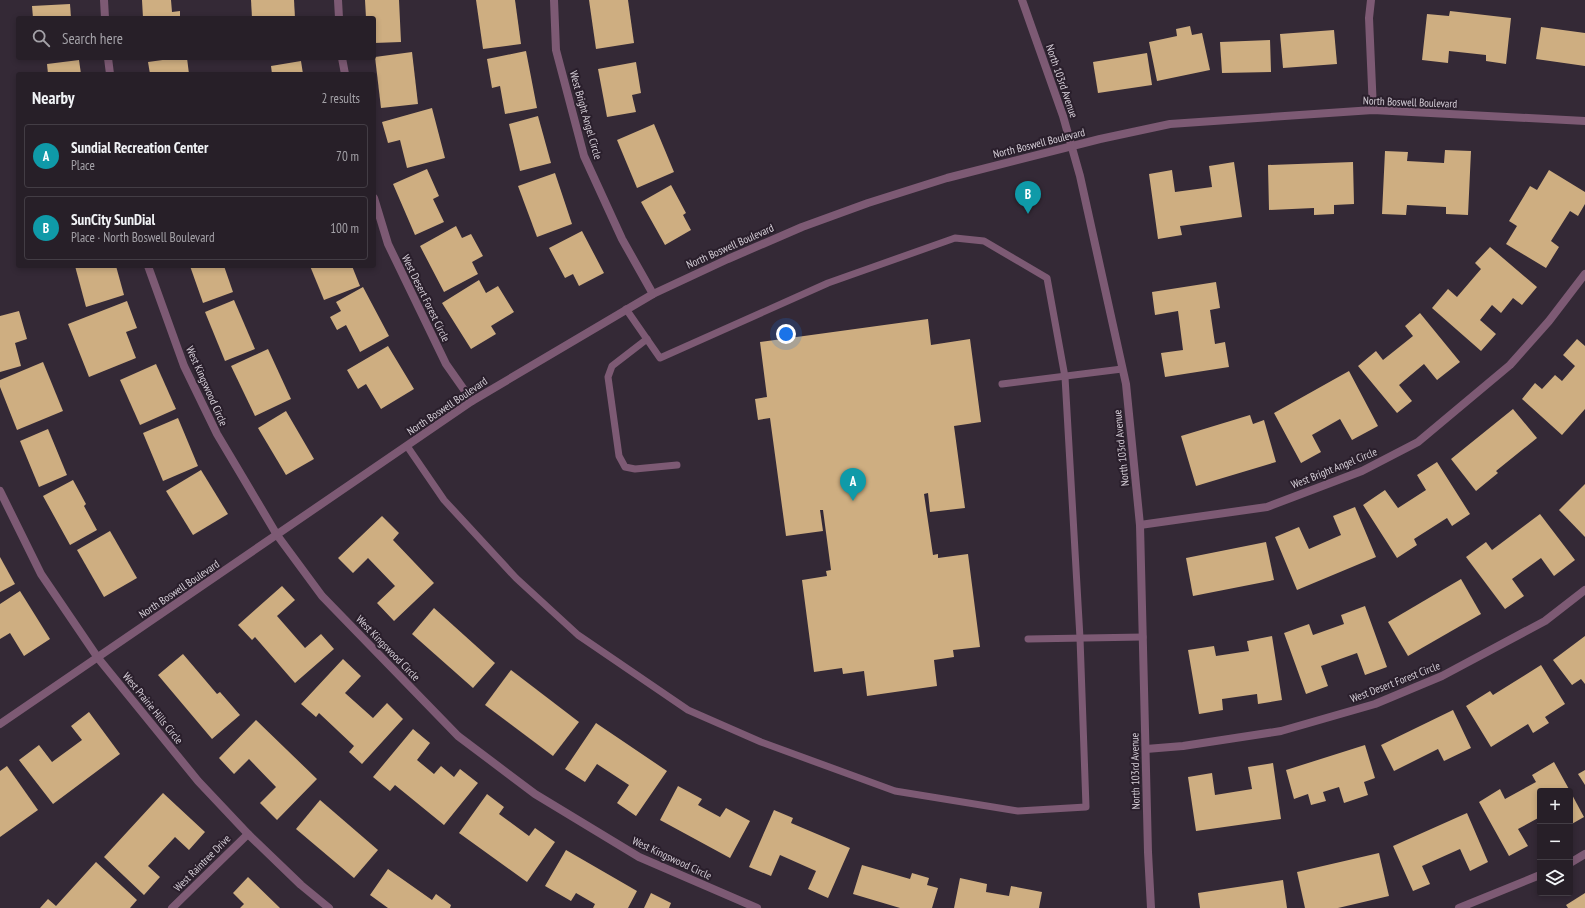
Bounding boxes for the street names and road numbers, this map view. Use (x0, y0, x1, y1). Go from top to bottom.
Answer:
street label: North 103rd Avenue (1043, 42, 1081, 120)
street label: West Bright Angel Circle (567, 69, 605, 161)
street label: North Boswell Boulevard (1363, 93, 1458, 111)
street label: North Boswell Boulevard (992, 125, 1087, 161)
street label: North Boswell Boulevard (684, 220, 776, 272)
street label: West Desert Forest Circle (399, 252, 453, 344)
street label: West Kingswood Circle (183, 344, 231, 429)
street label: North Boswell Boulevard (404, 374, 490, 438)
street label: North 103rd Avenue (1110, 409, 1132, 487)
street label: West Bright Angel Circle (1289, 444, 1379, 492)
street label: North Boswell Boulevard (136, 557, 222, 621)
street label: West Kingswood Circle (353, 612, 423, 684)
street label: West Desert Forest Circle (1348, 658, 1442, 706)
street label: West Prairie Hills Circle (120, 669, 187, 747)
street label: North 103rd Avenue (1127, 732, 1143, 809)
street label: West Raintree Drive (171, 831, 234, 894)
street label: West Kingswood Circle (630, 833, 714, 883)

